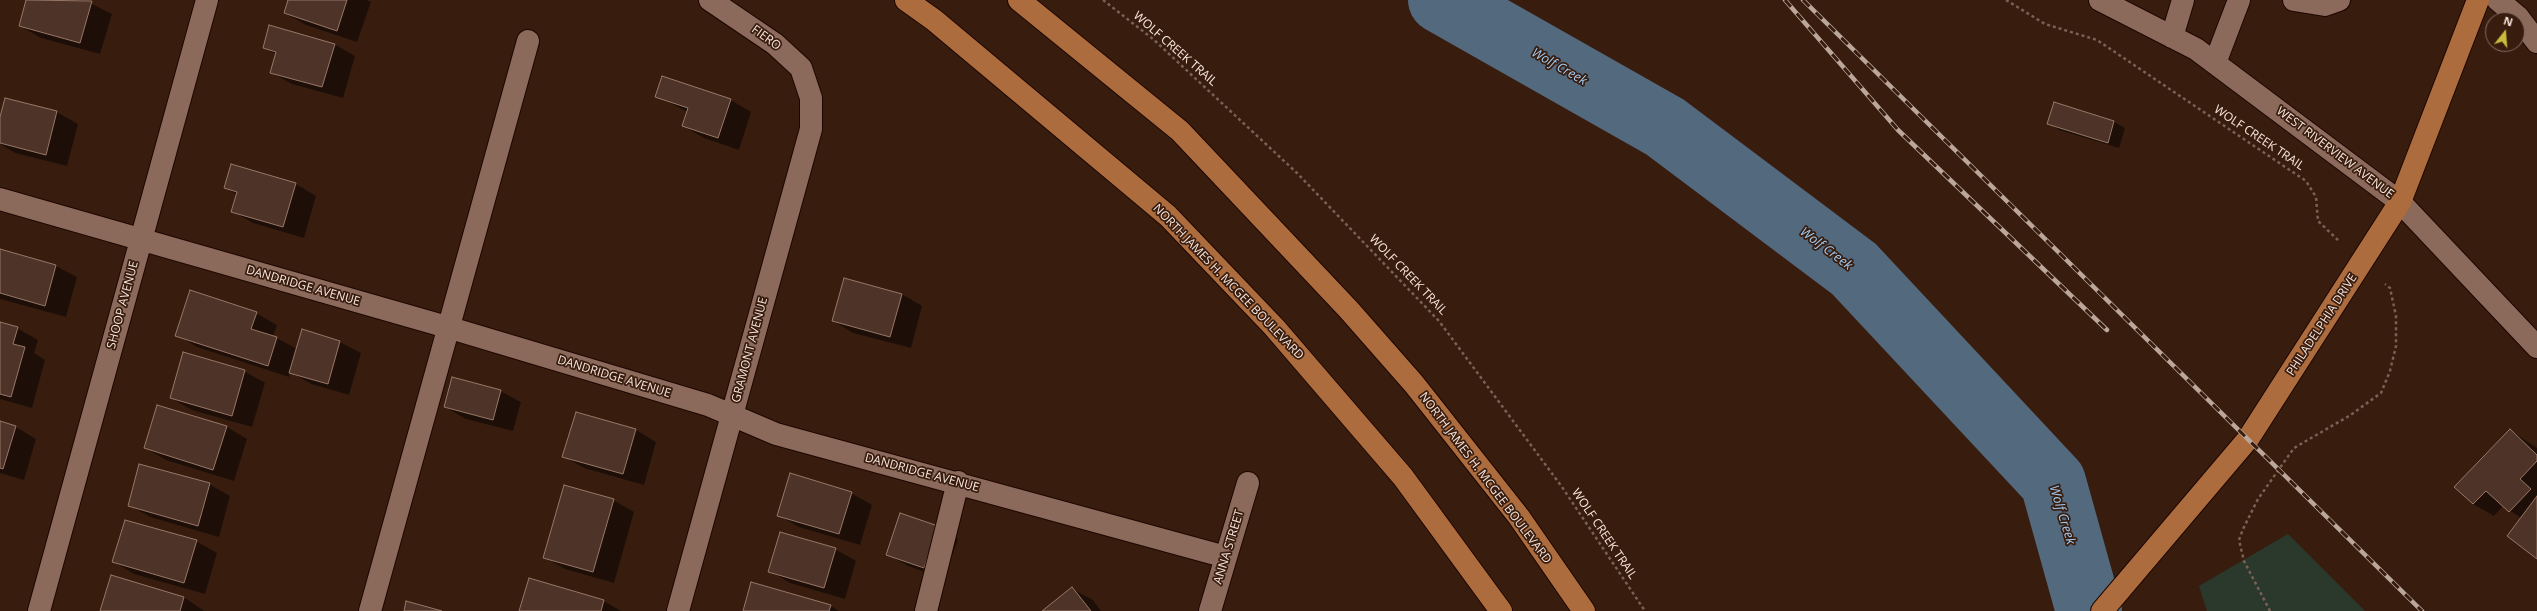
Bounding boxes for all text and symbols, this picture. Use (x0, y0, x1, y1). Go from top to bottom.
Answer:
street label: WOLF CREEK TRAIL (1130, 9, 1220, 89)
north arrow (2485, 12, 2525, 52)
text: N (2502, 13, 2515, 29)
street label: FIERO (748, 22, 784, 54)
water label: Wolf Creek (1529, 45, 1589, 89)
street label: WOLF CREEK TRAIL (2211, 102, 2307, 174)
street label: WEST RIVERVIEW AVENUE (2273, 104, 2397, 202)
street label: NORTH JAMES H. MCGEE BOULEVARD (1150, 201, 1306, 363)
water label: Wolf Creek (1797, 224, 1855, 274)
street label: WOLF CREEK TRAIL (1366, 232, 1450, 318)
street label: SHOOP AVENUE (104, 260, 142, 350)
street label: DANDRIDGE AVENUE (244, 263, 362, 309)
street label: PHILADELPHIA DRIVE (2284, 271, 2360, 379)
street label: GRAMONT AVENUE (729, 296, 771, 404)
street label: DANDRIDGE AVENUE (556, 353, 672, 401)
street label: NORTH JAMES H. MCGEE BOULEVARD (1416, 390, 1554, 566)
street label: DANDRIDGE AVENUE (863, 451, 981, 495)
water label: Wolf Creek (2046, 483, 2078, 547)
street label: WOLF CREEK TRAIL (1568, 486, 1640, 582)
street label: ANNA STREET (1211, 508, 1247, 586)

